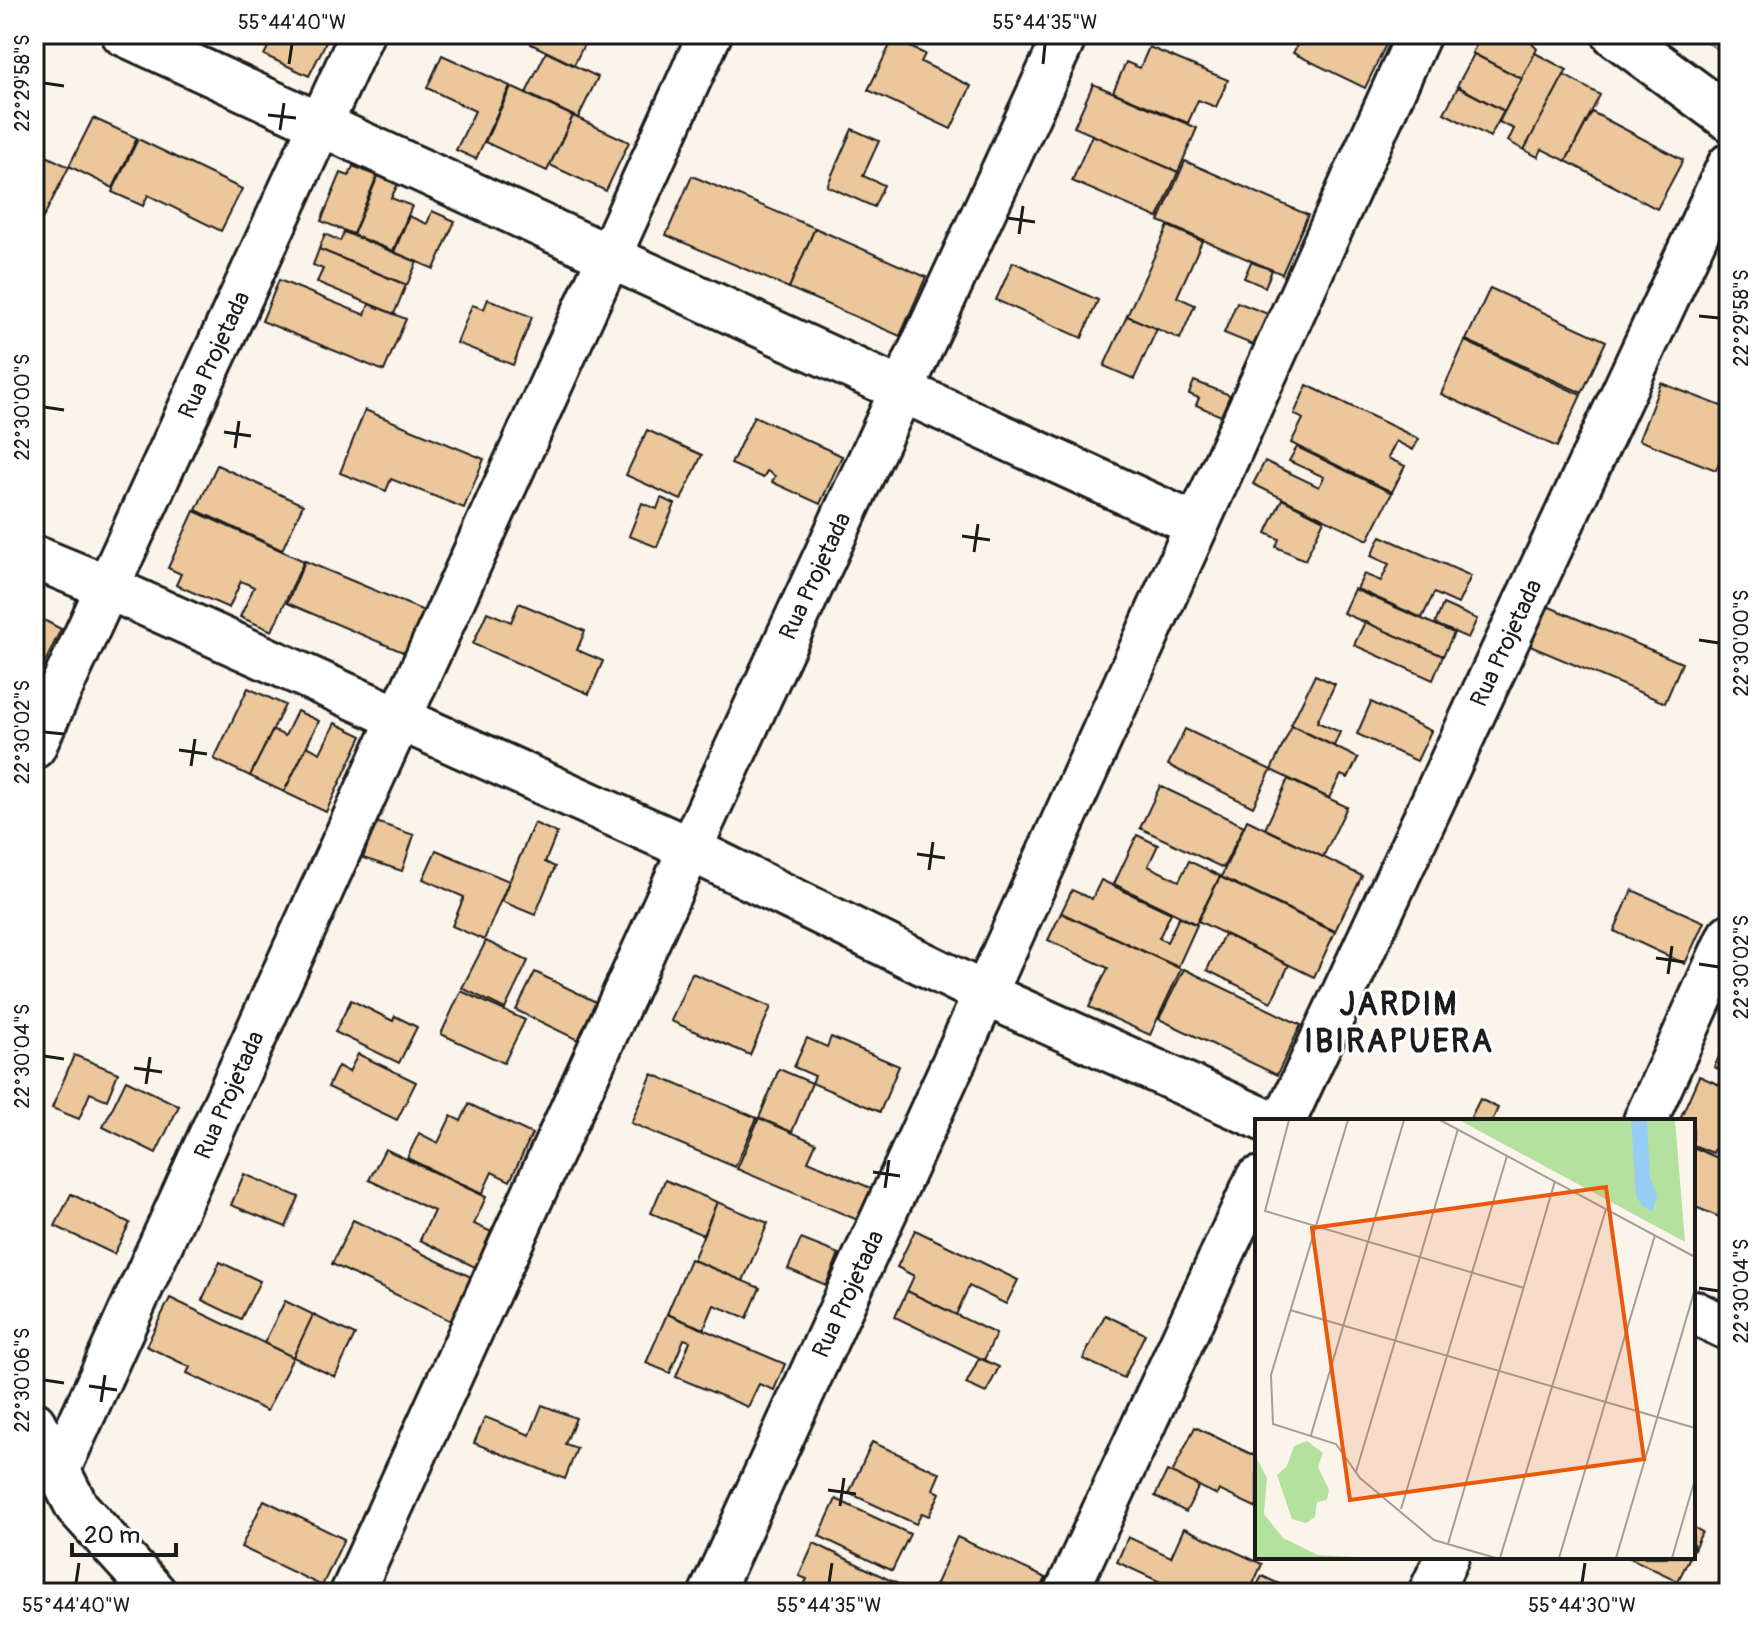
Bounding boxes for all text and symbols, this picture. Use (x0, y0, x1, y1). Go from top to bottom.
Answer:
text: 55°44'40"W (238, 10, 346, 35)
text: 55°44'35"W (993, 10, 1097, 35)
text: 22°29'58"S (10, 34, 35, 132)
text: 22°29'58"S (1729, 269, 1754, 367)
street label: Rua Projetada (172, 287, 257, 424)
text: 22°30'00"S (10, 354, 35, 461)
street label: Rua Projetada (773, 508, 858, 645)
street label: Rua Projetada (1464, 575, 1549, 712)
text: 22°30'00"S (1729, 590, 1754, 697)
text: 22°30'02"S (10, 680, 35, 784)
text: 22°30'02"S (1729, 915, 1754, 1019)
district label: JARDIM IBIRAPUERA (1304, 985, 1494, 1062)
text: 22°30'04"S (10, 1004, 35, 1108)
street label: Rua Projetada (188, 1027, 271, 1164)
inset map (1255, 1119, 1695, 1559)
street label: Rua Projetada (806, 1226, 891, 1363)
text: 22°30'04"S (1729, 1239, 1754, 1343)
text: 22°30'06"S (10, 1328, 35, 1432)
scale bar (72, 1507, 176, 1557)
text: 20 m (84, 1521, 140, 1550)
text: 55°44'40"W (22, 1593, 130, 1618)
text: 55°44'35"W (777, 1593, 881, 1618)
text: 55°44'30"W (1528, 1593, 1636, 1618)

